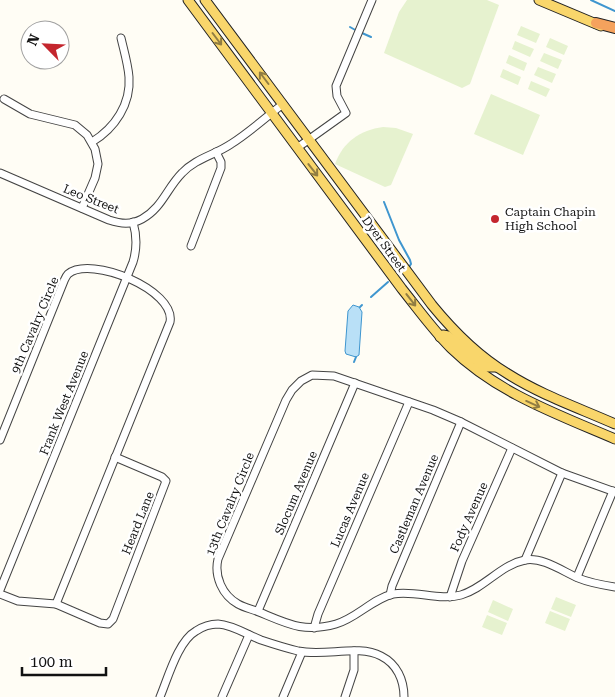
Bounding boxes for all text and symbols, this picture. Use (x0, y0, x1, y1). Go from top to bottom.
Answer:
north arrow (20, 20, 70, 70)
text: N (24, 31, 43, 48)
one-way arrow (212, 32, 222, 46)
one-way arrow (259, 71, 269, 85)
one-way arrow (308, 163, 318, 177)
street label: Leo Street (61, 181, 121, 217)
place label: Captain Chapin High School (505, 205, 596, 233)
marker: Captain Chapin High School (489, 213, 501, 225)
street label: Dyer Street (359, 214, 409, 275)
street label: 9th Cavalry Circle (8, 274, 62, 375)
one-way arrow (405, 293, 416, 306)
street label: Frank West Avenue (37, 348, 91, 457)
one-way arrow (525, 400, 540, 410)
street label: Slocum Avenue (272, 449, 320, 537)
street label: 13th Cavalry Circle (203, 450, 257, 558)
street label: Castleman Avenue (387, 452, 441, 556)
street label: Lucas Avenue (328, 470, 372, 550)
street label: Fody Avenue (447, 480, 491, 554)
street label: Heard Lane (119, 489, 157, 557)
scale bar (22, 644, 106, 676)
text: 100 m (30, 653, 73, 671)

